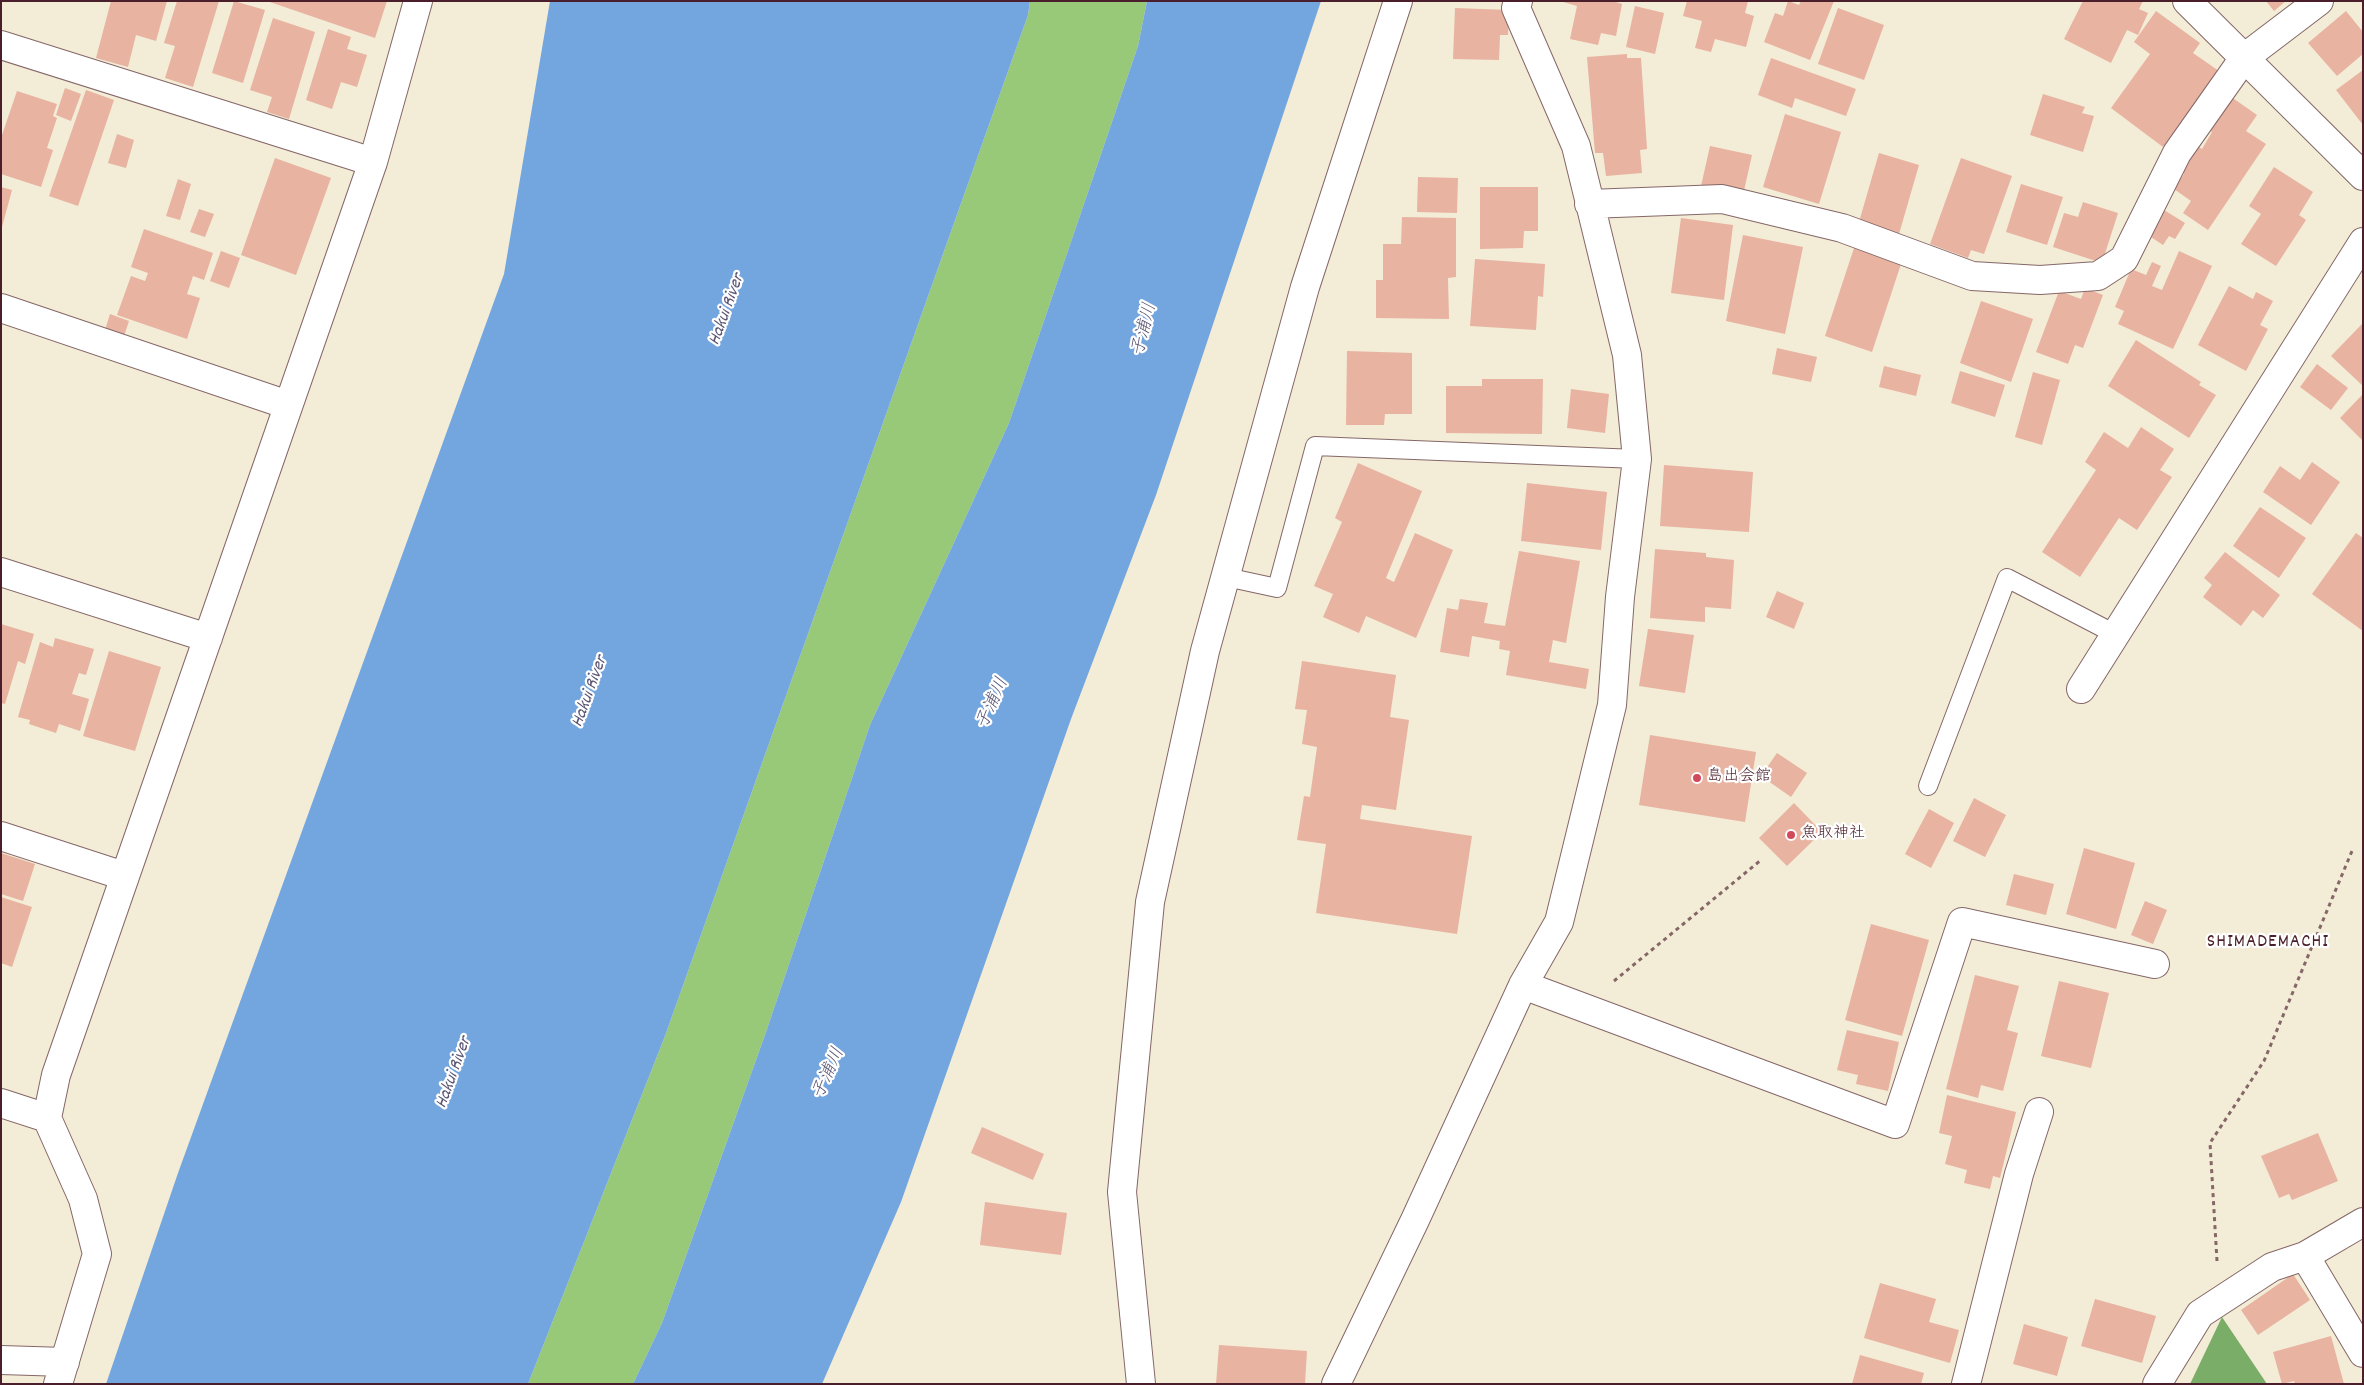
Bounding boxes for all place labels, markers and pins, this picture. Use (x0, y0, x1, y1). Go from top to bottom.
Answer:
place label: 島出会館 (1707, 768, 1771, 788)
marker: 島出会館 (1691, 772, 1703, 784)
place label: 魚取神社 (1801, 825, 1865, 845)
marker: 魚取神社 (1785, 829, 1797, 841)

